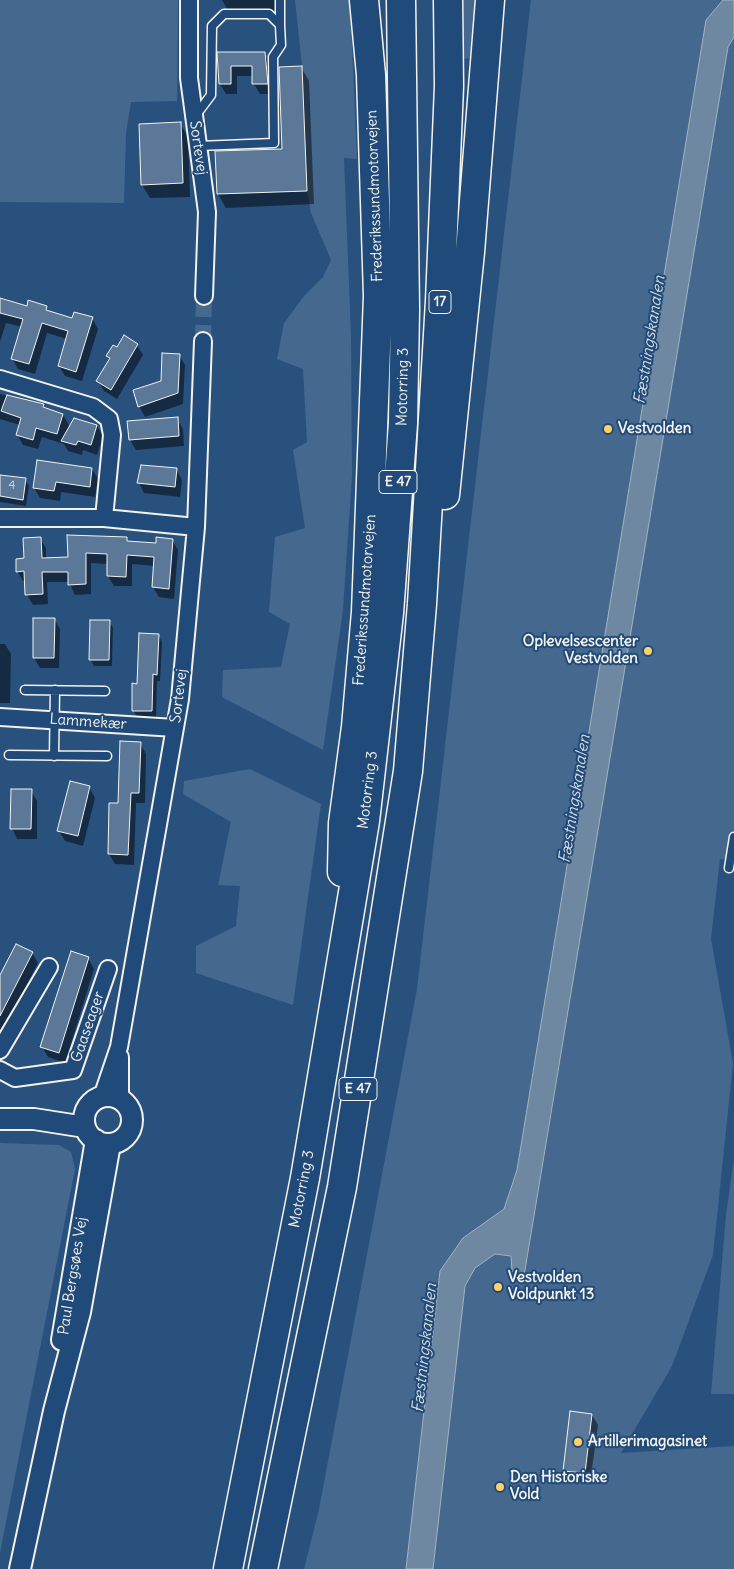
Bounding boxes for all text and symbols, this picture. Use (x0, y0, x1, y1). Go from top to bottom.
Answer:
street label: Frederikssundmotorvejen (363, 110, 387, 282)
street label: Sortevej (185, 120, 211, 176)
water label: Fæstningskanalen (630, 274, 670, 406)
road number: 17 (429, 290, 451, 314)
street label: Motorring 3 (393, 348, 413, 426)
place label: Vestvolden (618, 420, 691, 438)
marker: Vestvolden (602, 423, 614, 435)
road number: E 47 (379, 471, 417, 494)
house number: 4 (9, 479, 15, 493)
street label: Frederikssundmotorvejen (350, 514, 380, 686)
place label: Oplevelsescenter Vestvolden (523, 633, 638, 668)
marker: Oplevelsescenter Vestvolden (642, 645, 654, 657)
street label: Sortevej (167, 668, 191, 724)
street label: Lammekær (49, 710, 127, 734)
water label: Fæstningskanalen (555, 733, 595, 865)
street label: Motorring 3 (354, 750, 382, 830)
street label: Gaaseager (67, 989, 109, 1065)
road number: E 47 (339, 1078, 377, 1100)
street label: Motorring 3 (286, 1149, 318, 1229)
street label: Paul Bergsøes Vej (55, 1216, 91, 1336)
place label: Vestvolden Voldpunkt 13 (508, 1269, 594, 1304)
marker: Vestvolden Voldpunkt 13 (492, 1281, 504, 1293)
water label: Fæstningskanalen (409, 1283, 441, 1413)
place label: Artillerimagasinet (588, 1433, 707, 1451)
marker: Artillerimagasinet (572, 1436, 584, 1448)
place label: Den Historiske Vold (510, 1469, 607, 1504)
marker: Den Historiske Vold (494, 1481, 506, 1493)

